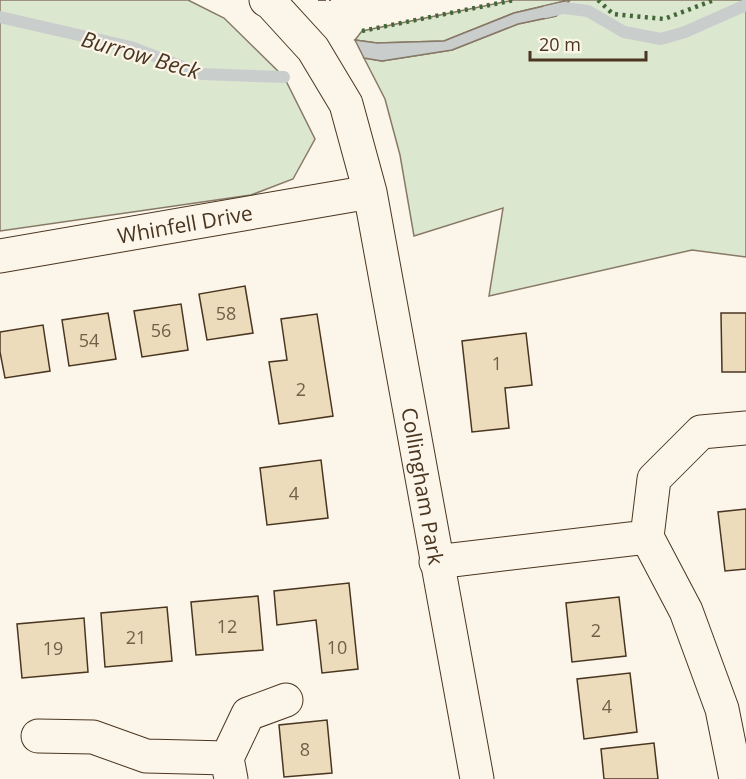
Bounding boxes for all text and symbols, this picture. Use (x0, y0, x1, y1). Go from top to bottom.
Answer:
water label: Burrow Beck (78, 23, 205, 86)
scale bar (530, 24, 646, 62)
text: 20 m (539, 32, 581, 56)
street label: Whinfell Drive (115, 198, 255, 250)
house number: 58 (216, 301, 236, 325)
house number: 56 (151, 318, 171, 342)
house number: 54 (79, 328, 99, 352)
house number: 1 (492, 351, 502, 375)
house number: 2 (296, 377, 306, 401)
street label: Collingham Park (395, 405, 451, 567)
house number: 4 (289, 481, 299, 505)
house number: 12 (217, 614, 237, 638)
house number: 2 (591, 618, 601, 642)
house number: 21 (126, 625, 146, 649)
house number: 10 (327, 635, 347, 659)
house number: 19 (43, 636, 63, 660)
house number: 4 (602, 694, 612, 718)
house number: 8 (300, 737, 310, 761)

